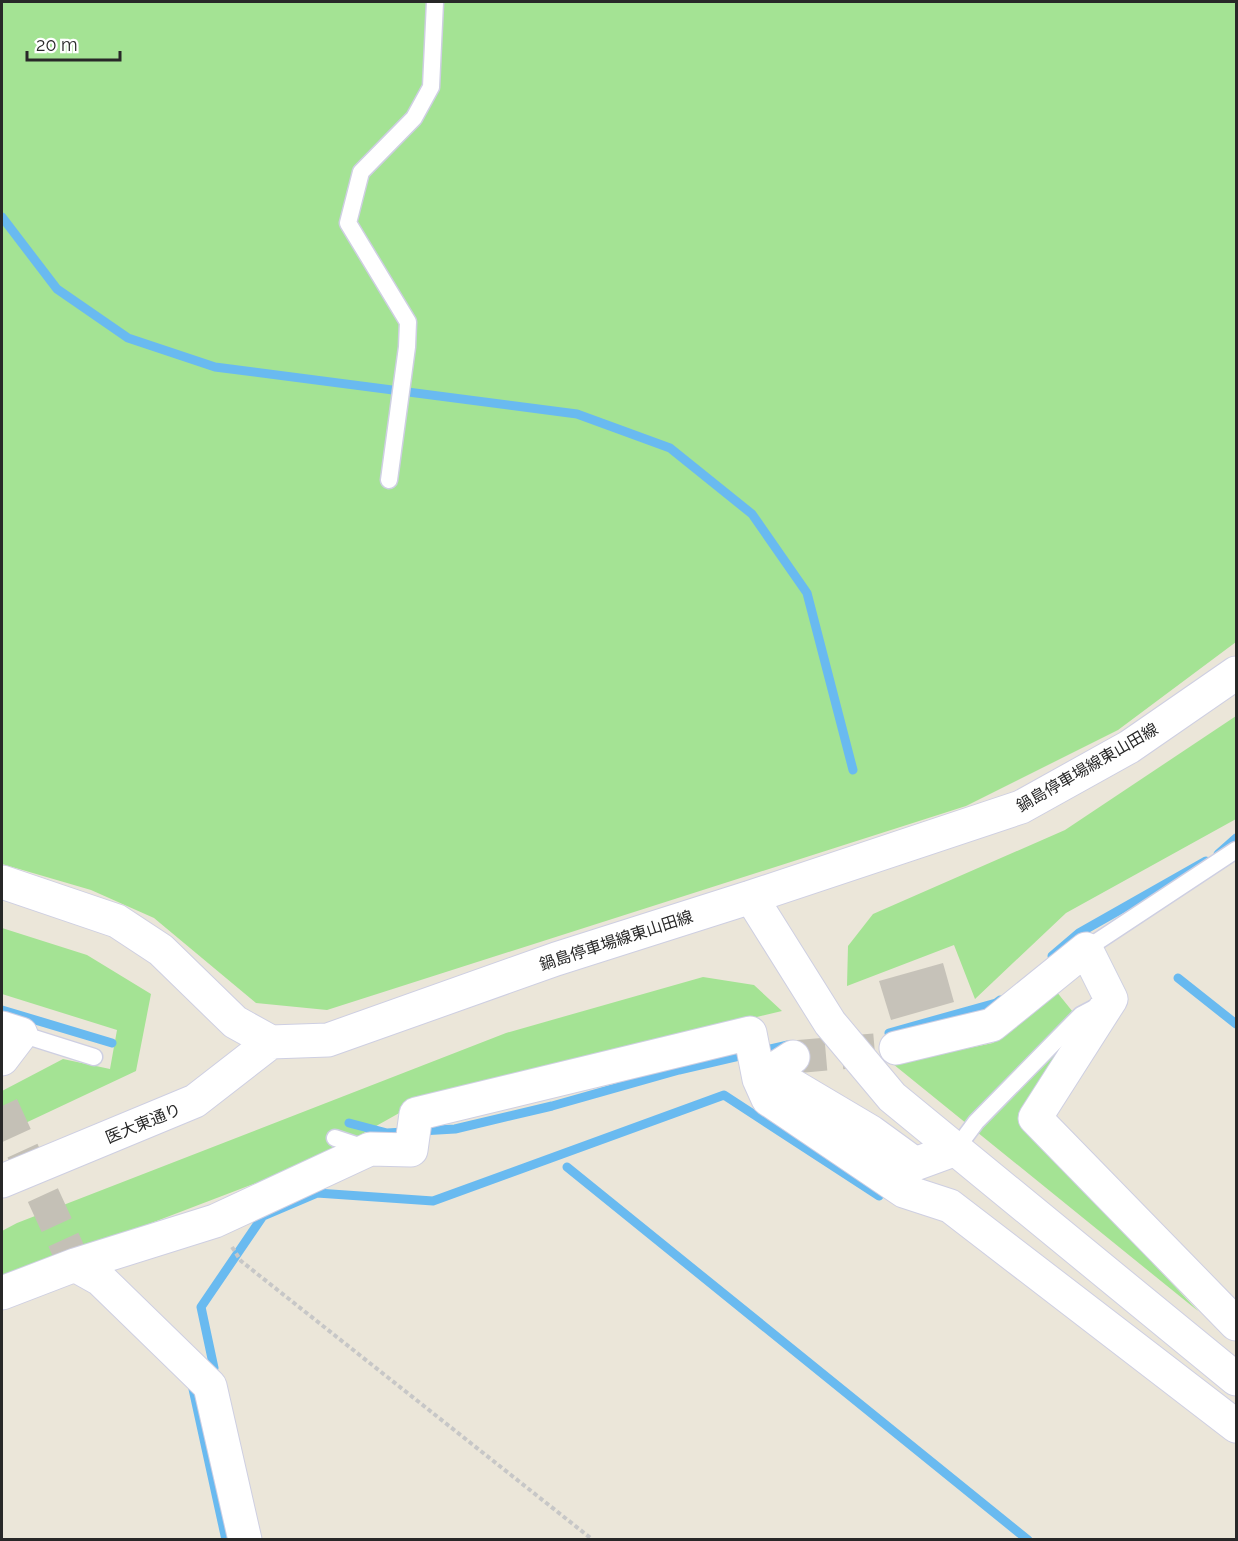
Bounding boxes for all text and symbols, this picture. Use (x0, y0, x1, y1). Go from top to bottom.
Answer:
scale bar (27, 24, 120, 62)
text: 20 m (36, 34, 78, 55)
street label: 鍋島停車場線東山田線 (1013, 719, 1161, 816)
street label: 鍋島停車場線東山田線 (537, 907, 695, 974)
street label: 医大東通り (103, 1100, 184, 1147)

